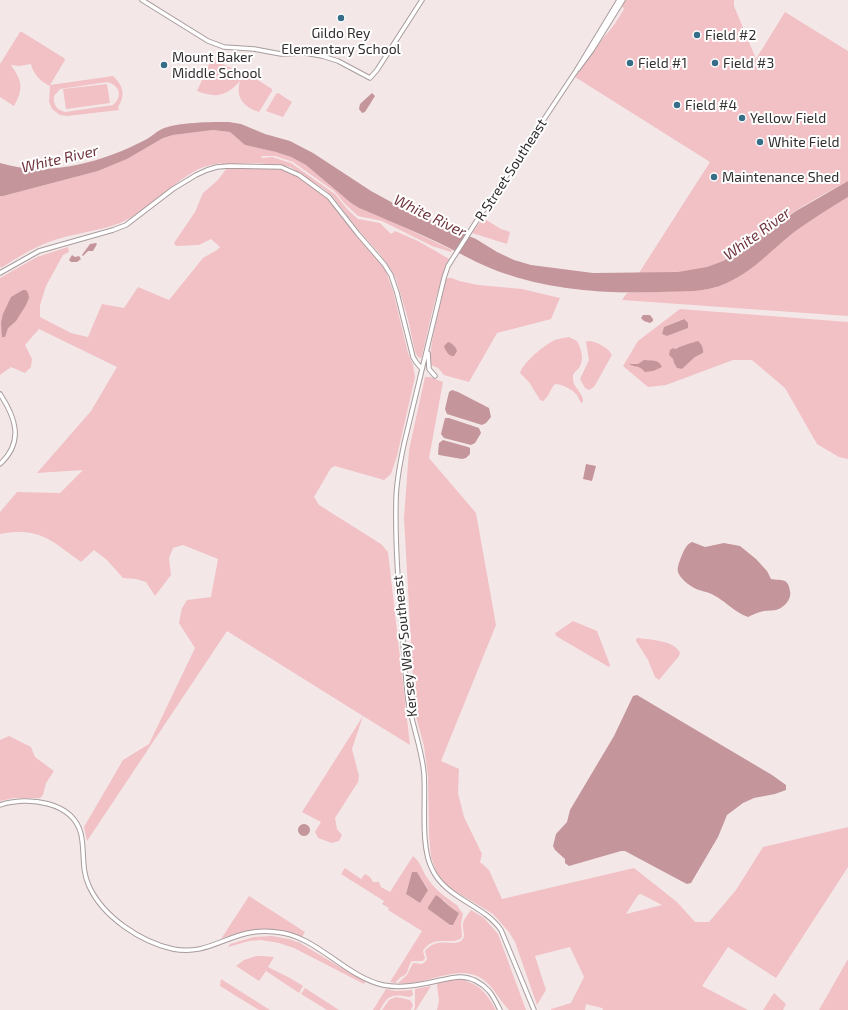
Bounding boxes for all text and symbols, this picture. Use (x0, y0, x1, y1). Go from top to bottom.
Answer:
marker: Gildo Rey Elementary School (336, 13, 346, 23)
place label: Gildo Rey Elementary School (281, 25, 401, 58)
place label: Field #2 (705, 27, 756, 43)
marker: Field #2 (692, 30, 702, 40)
place label: Mount Baker Middle School (172, 49, 261, 82)
place label: Field #1 (638, 55, 687, 71)
place label: Field #3 (723, 55, 774, 71)
marker: Field #1 (625, 58, 635, 68)
marker: Field #3 (710, 58, 720, 68)
marker: Mount Baker Middle School (159, 60, 169, 70)
place label: Field #4 (685, 97, 737, 113)
marker: Field #4 (672, 100, 682, 110)
place label: Yellow Field (750, 110, 826, 126)
marker: Yellow Field (737, 113, 747, 123)
street label: R Street Southeast (472, 116, 550, 224)
place label: White Field (768, 134, 840, 150)
marker: White Field (755, 137, 765, 147)
water label: White River (20, 141, 100, 177)
place label: Maintenance Shed (722, 169, 839, 185)
marker: Maintenance Shed (709, 172, 719, 182)
water label: White River (391, 191, 469, 241)
water label: White River (720, 204, 794, 264)
street label: Kersey Way Southeast (389, 574, 421, 718)

